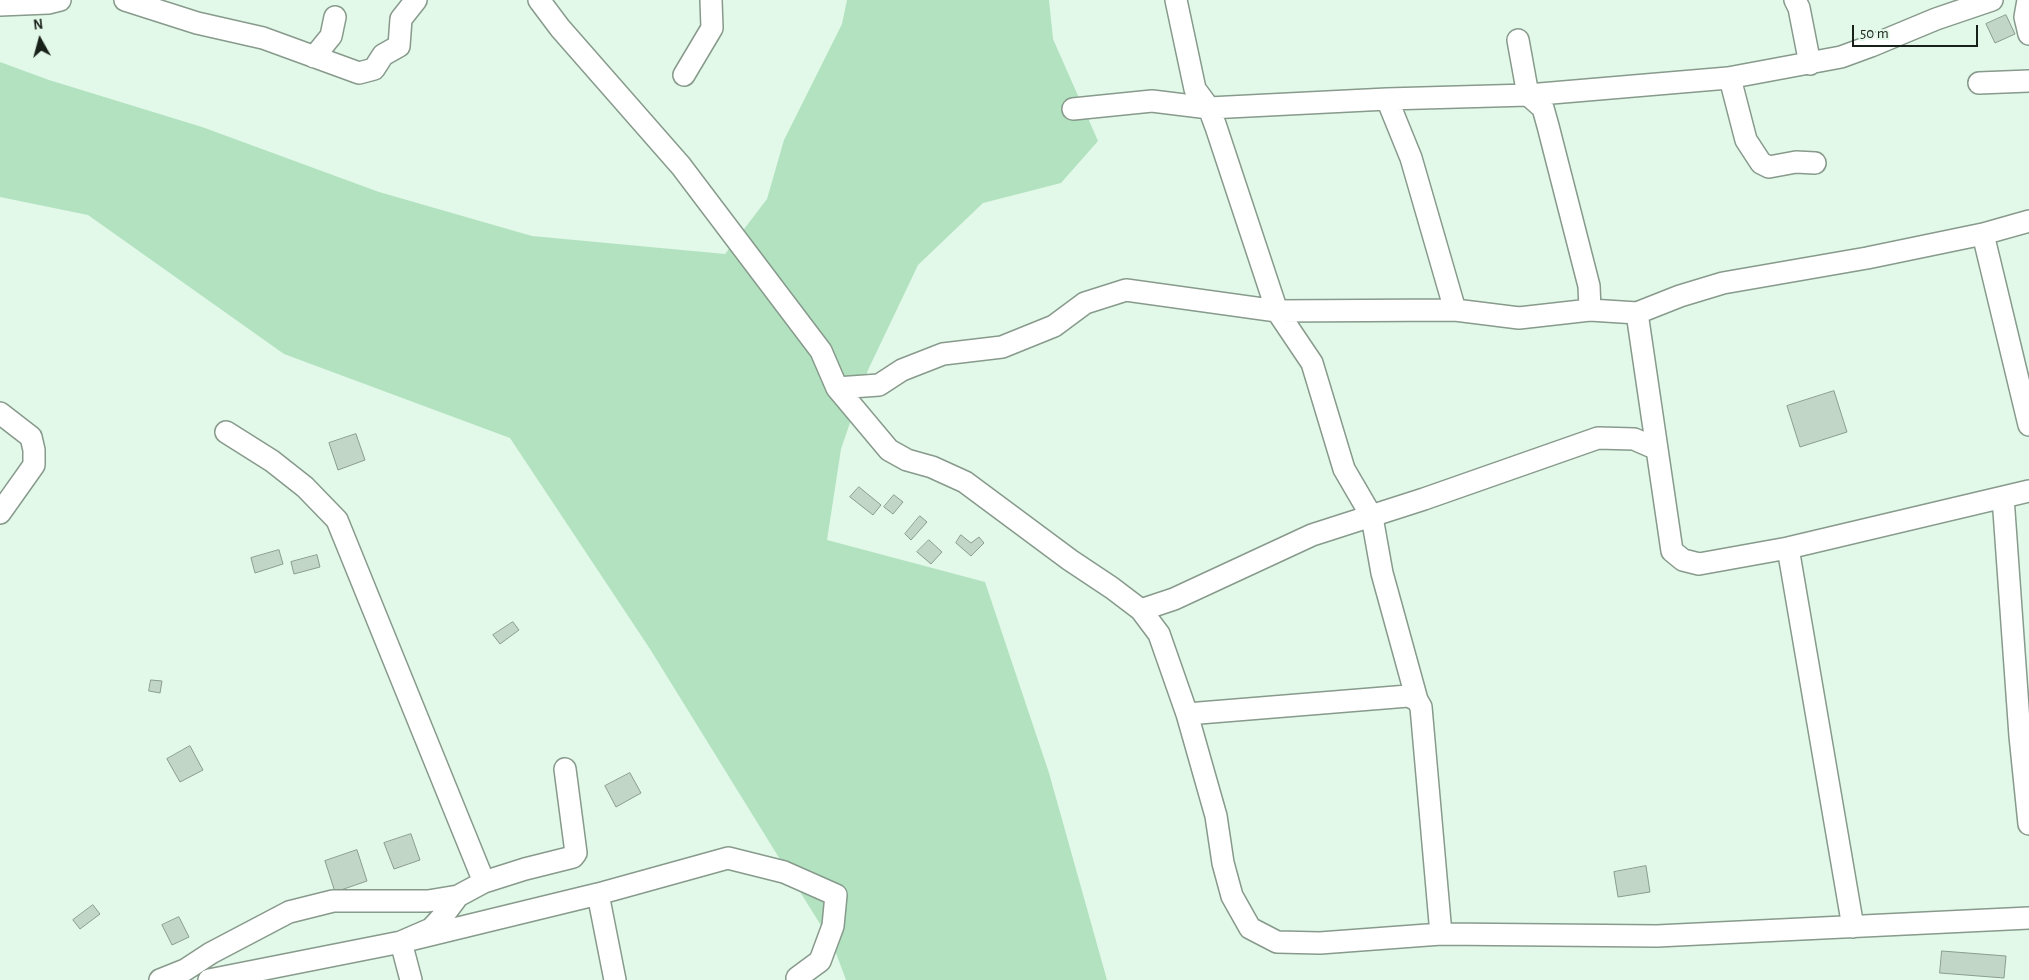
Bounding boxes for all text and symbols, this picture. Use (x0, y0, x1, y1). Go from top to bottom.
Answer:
north arrow (15, 15, 65, 65)
scale bar (1854, 15, 1980, 47)
text: N (32, 18, 44, 33)
text: 50 m (1860, 26, 1889, 41)

